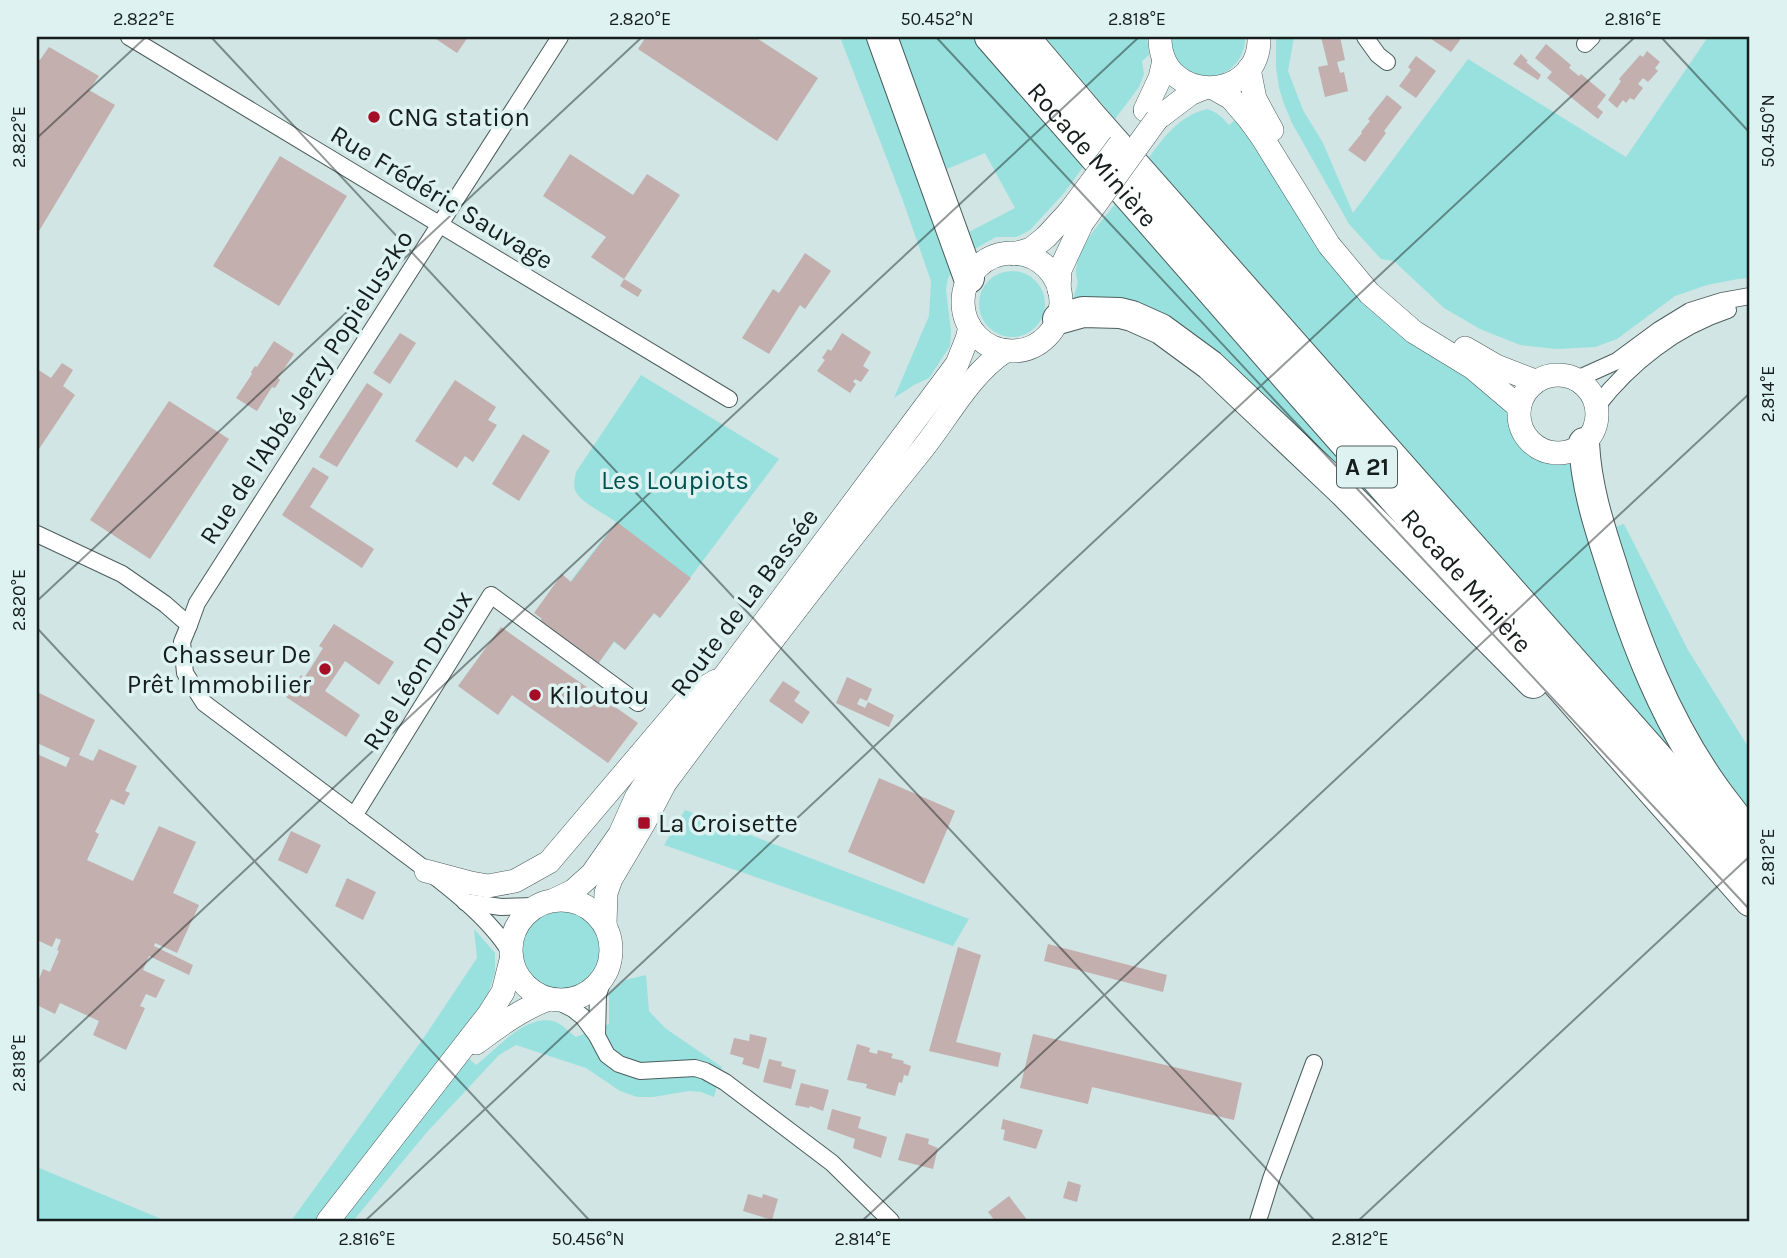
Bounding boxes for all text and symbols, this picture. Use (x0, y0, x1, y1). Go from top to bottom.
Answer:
text: 2.822°E (113, 8, 175, 30)
text: 2.820°E (609, 8, 671, 30)
text: 50.452°N (900, 8, 974, 30)
text: 2.818°E (1108, 8, 1166, 30)
text: 2.816°E (1604, 8, 1662, 30)
street label: Rocade Minière (1021, 76, 1164, 234)
text: 50.450°N (1757, 94, 1779, 168)
place label: CNG station (388, 102, 530, 133)
text: 2.822°E (8, 106, 30, 168)
marker: CNG station (366, 109, 382, 125)
street label: Rue Frédéric Sauvage (325, 119, 559, 276)
street label: Rue de l'Abbé Jerzy Popieluszko (193, 224, 420, 550)
text: 2.814°E (1757, 366, 1779, 422)
road number: A 21 (1337, 446, 1397, 488)
park label: Les Loupiots (601, 465, 749, 496)
street label: Route de La Bassée (664, 502, 825, 702)
street label: Rocade Minière (1394, 502, 1538, 659)
text: 2.820°E (8, 569, 30, 631)
street label: Rue Léon Droux (356, 585, 479, 756)
place label: Chasseur De Prêt Immobilier (127, 639, 312, 700)
marker: Chasseur De Prêt Immobilier (317, 661, 333, 677)
place label: Kiloutou (549, 680, 650, 711)
marker: Kiloutou (527, 687, 543, 703)
place label: La Croisette (658, 808, 798, 839)
marker: La Croisette (636, 815, 652, 831)
text: 2.812°E (1757, 828, 1779, 886)
text: 2.818°E (8, 1034, 30, 1092)
text: 2.816°E (338, 1228, 396, 1250)
text: 50.456°N (551, 1228, 625, 1250)
text: 2.814°E (835, 1228, 891, 1250)
text: 2.812°E (1331, 1228, 1389, 1250)

